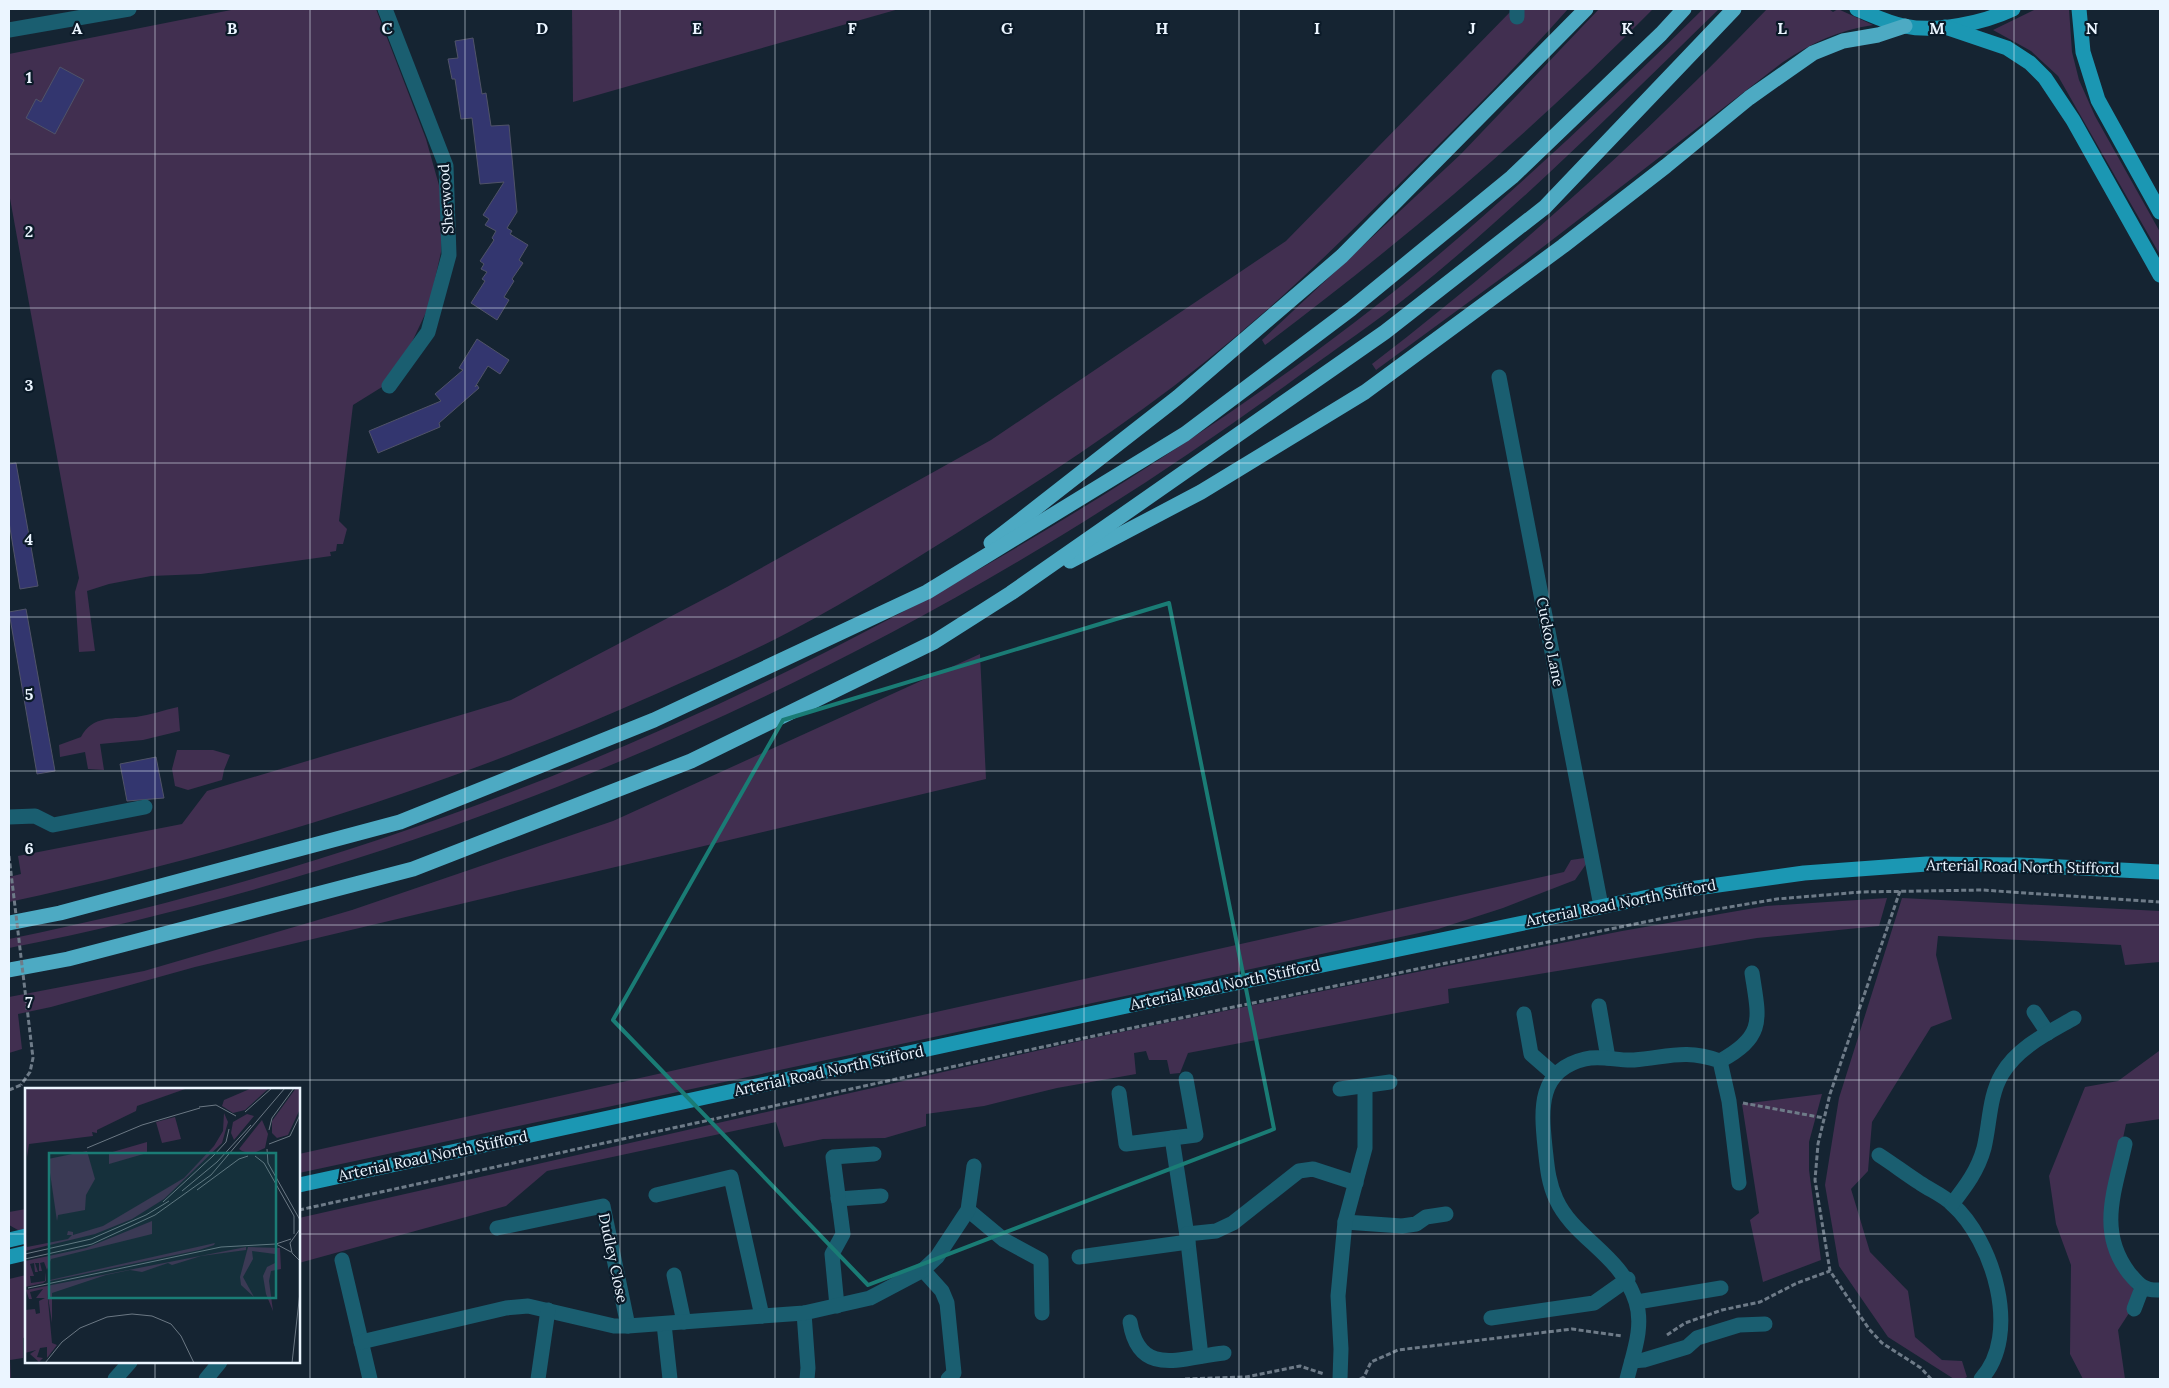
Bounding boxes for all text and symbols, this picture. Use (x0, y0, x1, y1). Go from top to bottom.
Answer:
text: A (72, 18, 83, 38)
text: B (227, 18, 238, 38)
text: C (381, 18, 393, 38)
text: D (536, 18, 548, 38)
text: E (692, 18, 702, 38)
text: F (847, 18, 857, 38)
text: G (1001, 18, 1013, 38)
text: H (1156, 18, 1169, 38)
text: I (1314, 18, 1320, 38)
text: J (1468, 18, 1476, 38)
text: K (1621, 18, 1633, 38)
text: L (1777, 18, 1787, 38)
text: M (1929, 18, 1945, 38)
text: N (2086, 18, 2098, 38)
text: 1 (26, 67, 32, 87)
street label: Sherwood (434, 163, 457, 235)
text: 2 (25, 221, 33, 241)
text: 3 (25, 375, 34, 395)
text: 4 (25, 529, 34, 549)
street label: Cuckoo Lane (1532, 596, 1568, 688)
text: 5 (25, 684, 34, 704)
text: 6 (24, 838, 34, 858)
street label: Arterial Road North Stifford (1925, 855, 2120, 878)
street label: Arterial Road North Stifford (1523, 875, 1718, 930)
street label: Arterial Road North Stifford (1127, 955, 1321, 1014)
text: 7 (25, 992, 33, 1012)
street label: Arterial Road North Stifford (731, 1041, 925, 1100)
inset map (25, 1088, 300, 1363)
street label: Arterial Road North Stifford (335, 1126, 529, 1185)
street label: Dudley Close (595, 1211, 632, 1305)

